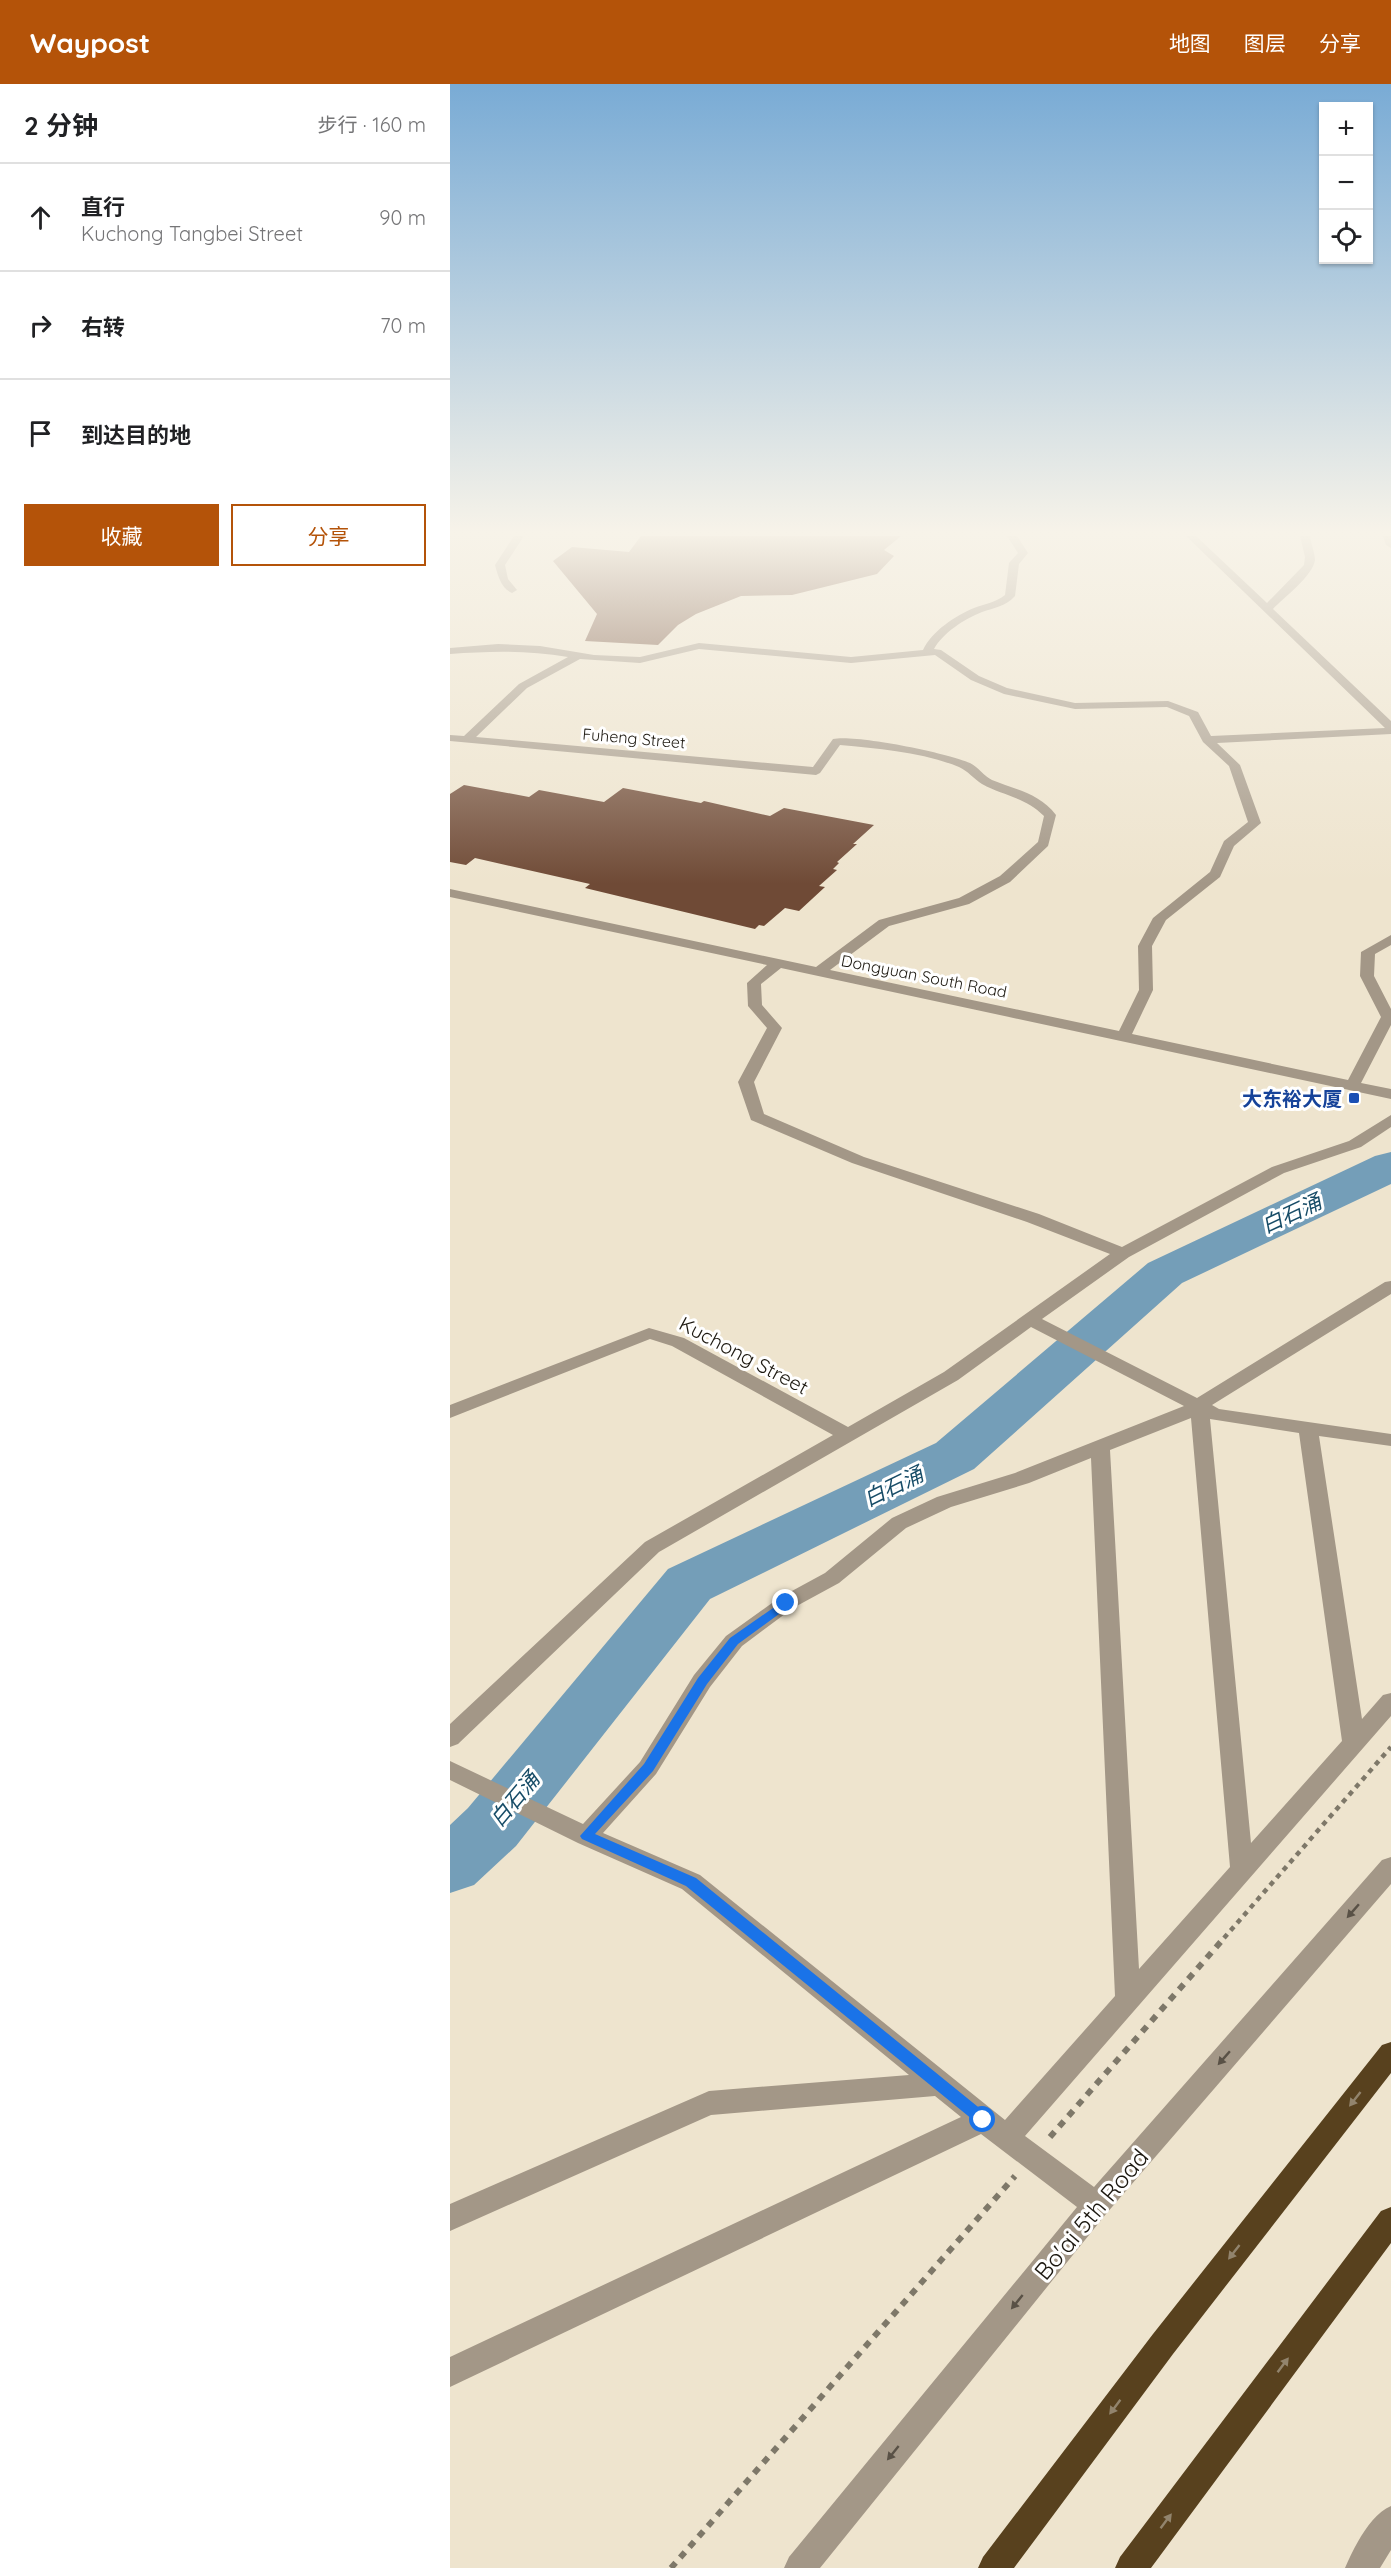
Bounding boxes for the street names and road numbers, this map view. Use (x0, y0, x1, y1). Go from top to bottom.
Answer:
street label: Fuheng Street (582, 724, 686, 752)
street label: Dongyuan South Road (839, 950, 1009, 1002)
street label: Kuchong Street (675, 1310, 813, 1400)
street label: Bo'ai 5th Road (1027, 2142, 1155, 2286)

